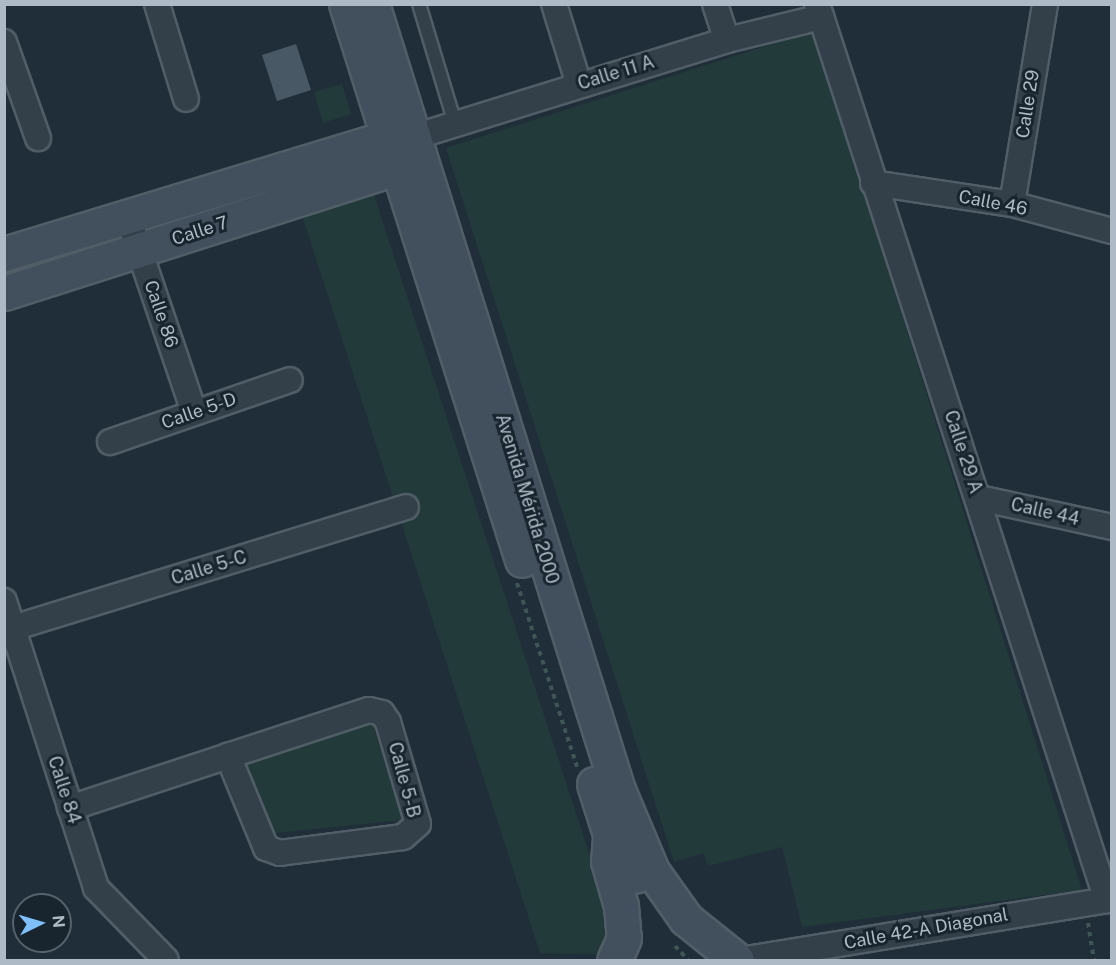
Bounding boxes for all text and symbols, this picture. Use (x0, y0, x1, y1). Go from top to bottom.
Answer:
street label: Calle 11 A (575, 51, 657, 95)
street label: Calle 29 (1012, 68, 1044, 140)
street label: Calle 46 (957, 186, 1029, 220)
street label: Calle 7 (169, 212, 231, 250)
street label: Calle 86 (139, 278, 183, 350)
street label: Calle 5-D (159, 388, 239, 434)
street label: Calle 29 A (939, 408, 987, 496)
street label: Avenida Mérida 2000 (491, 411, 563, 587)
street label: Calle 44 (1009, 494, 1081, 530)
street label: Calle 5-C (169, 546, 249, 590)
street label: Calle 5-B (384, 740, 424, 820)
street label: Calle 84 (43, 753, 85, 827)
north arrow (12, 893, 72, 953)
street label: Calle 42-A Diagonal (842, 904, 1010, 954)
text: N (48, 914, 68, 929)

